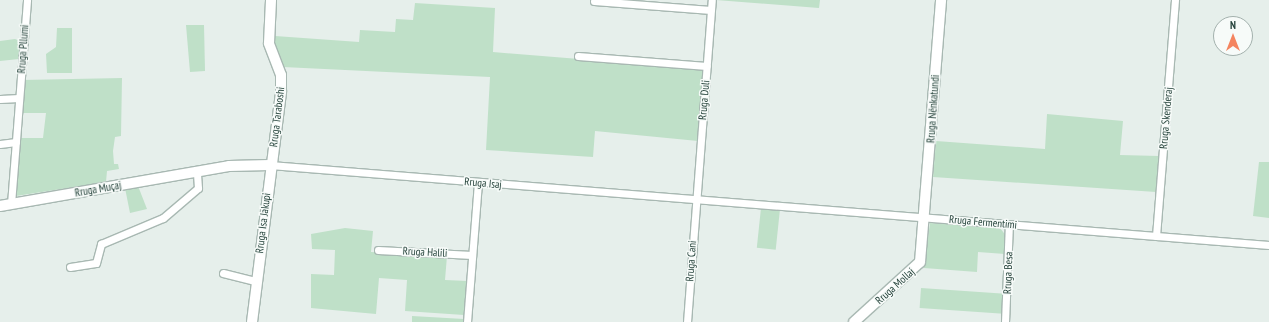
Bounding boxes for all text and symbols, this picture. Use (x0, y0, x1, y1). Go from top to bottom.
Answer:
north arrow (1213, 16, 1253, 56)
text: N (1230, 18, 1236, 32)
street label: Rruga Pllumi (15, 24, 31, 74)
street label: Rruga Nënkatundi (924, 74, 942, 144)
street label: Rruga Duli (696, 79, 712, 121)
street label: Rruga Taraboshi (267, 86, 287, 148)
street label: Rruga Skenderaj (1157, 87, 1175, 149)
street label: Rruga Isaj (464, 175, 502, 191)
street label: Rruga Muçaj (74, 178, 122, 200)
street label: Rruga Isa Jakupi (253, 192, 273, 254)
street label: Rruga Fermentimi (948, 212, 1018, 232)
street label: Rruga Cani (683, 240, 699, 282)
street label: Rruga Halili (402, 244, 448, 260)
street label: Rruga Besa (1001, 252, 1015, 294)
street label: Rruga Mollaj (873, 265, 917, 307)

